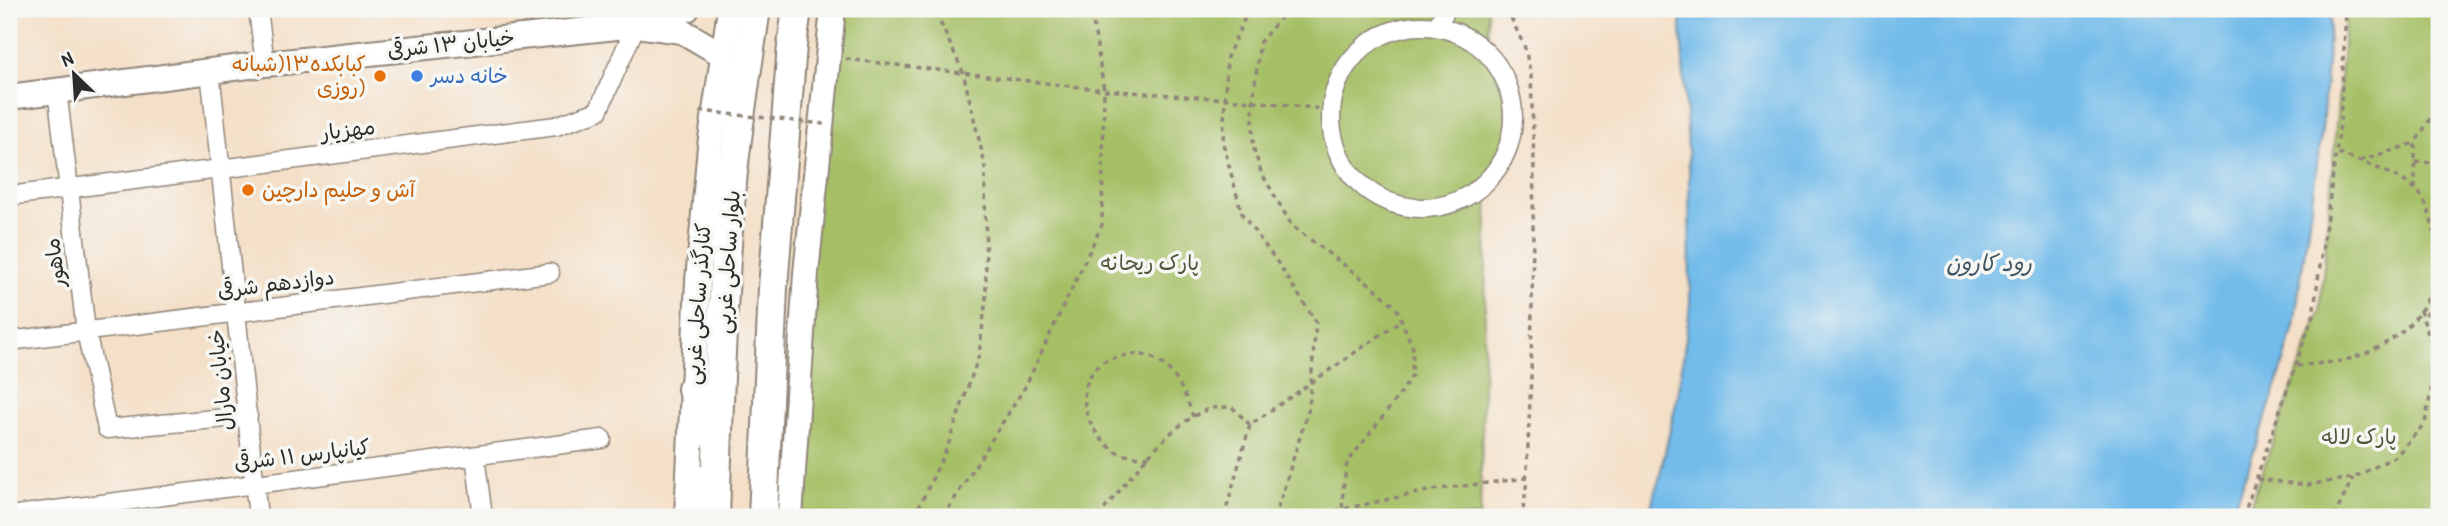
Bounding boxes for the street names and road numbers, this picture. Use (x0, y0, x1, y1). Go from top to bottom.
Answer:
street label: خیابان ۱۳ شرقی (386, 22, 516, 65)
street label: مهزیار (317, 112, 377, 147)
street label: بلوار ساحلی غربی (708, 189, 747, 335)
street label: کنارگذر ساحلی غربی (677, 222, 718, 386)
street label: ماهور (37, 236, 72, 291)
street label: دوازدهم شرقی (216, 262, 336, 307)
street label: خیابان مارال (201, 328, 240, 432)
street label: کیانپارس ۱۱ شرقی (232, 432, 372, 477)

